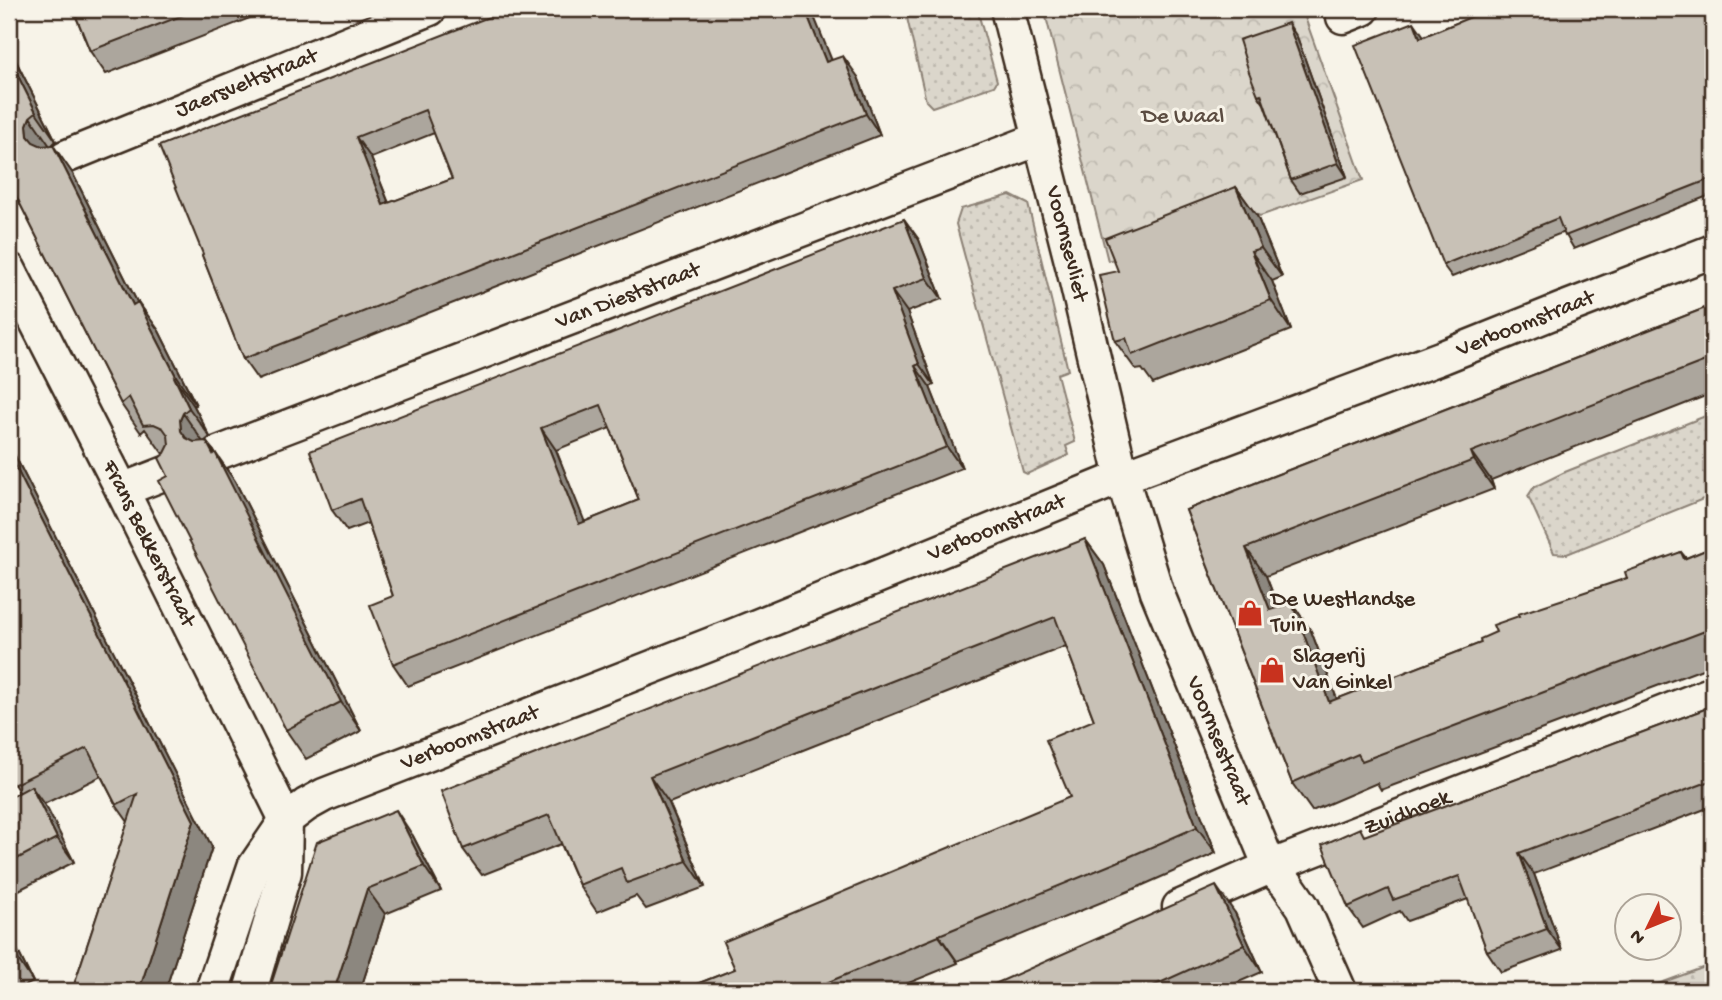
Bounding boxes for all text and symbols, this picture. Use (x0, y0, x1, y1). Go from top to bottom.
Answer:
street label: Jaersveltstraat (172, 42, 323, 124)
park label: De Waal (1140, 104, 1224, 131)
street label: Voornsevliet (1039, 182, 1094, 305)
street label: Van Dieststraat (551, 256, 706, 336)
street label: Verboomstraat (1452, 284, 1600, 364)
street label: Frans Bekkerstraat (95, 455, 202, 633)
street label: Verboomstraat (923, 487, 1071, 569)
place label: De Westlandse Tuin (1269, 587, 1416, 640)
shop icon: De Westlandse Tuin (1235, 598, 1265, 628)
place label: Slagerij Van Ginkel (1292, 644, 1393, 697)
shop icon: Slagerij Van Ginkel (1257, 655, 1287, 685)
street label: Voornsestraat (1179, 671, 1257, 811)
street label: Verboomstraat (396, 698, 544, 778)
street label: Zuidhoek (1360, 783, 1457, 842)
north arrow (1614, 892, 1684, 962)
text: N (1625, 924, 1651, 949)

